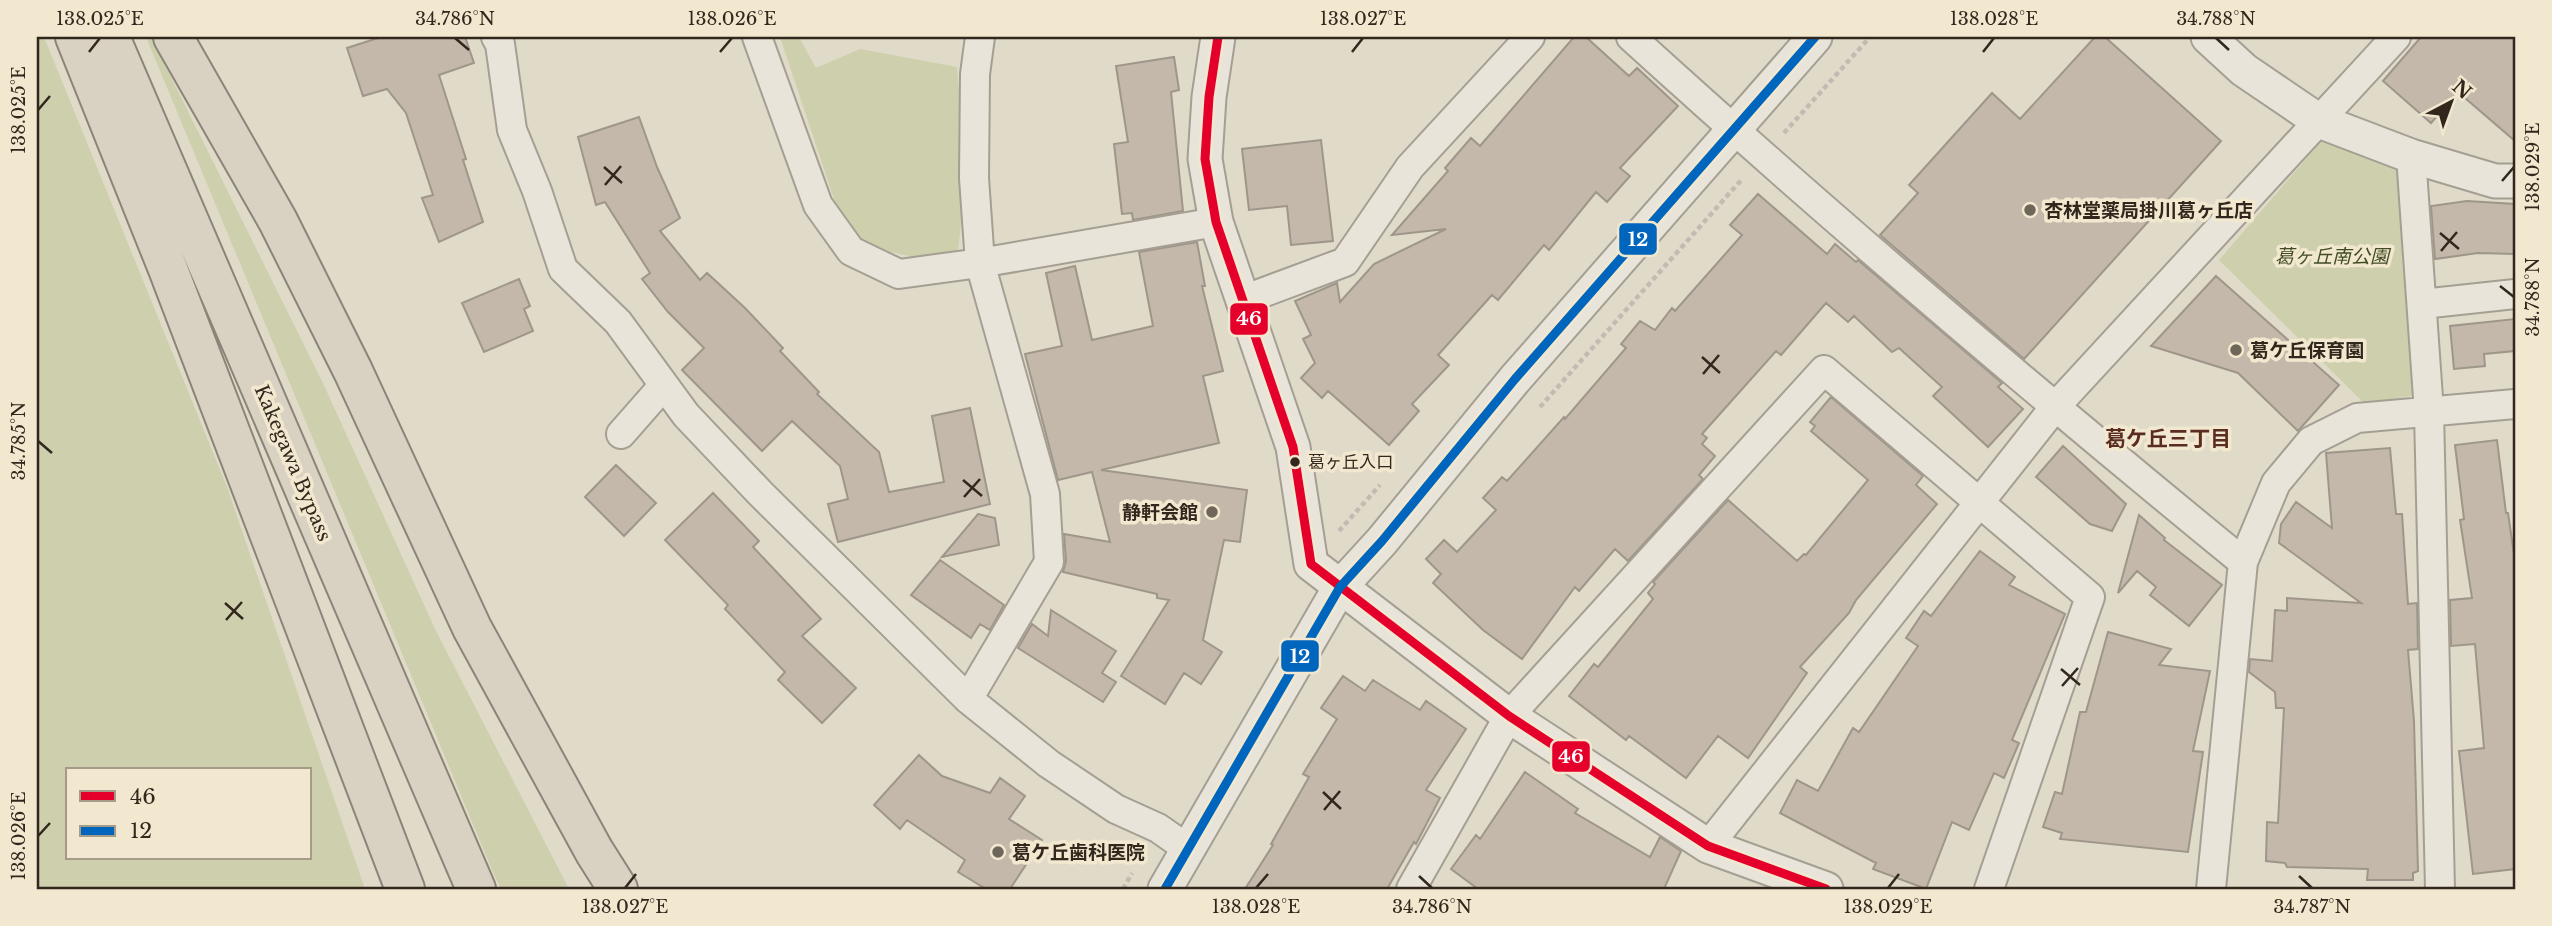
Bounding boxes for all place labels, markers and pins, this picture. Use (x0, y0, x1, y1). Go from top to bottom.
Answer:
place label: 杏林堂薬局掛川葛ヶ丘店 (2044, 199, 2253, 222)
marker: 杏林堂薬局掛川葛ヶ丘店 (2022, 202, 2038, 218)
place label: 葛ケ丘保育園 (2250, 339, 2364, 362)
marker: 葛ケ丘保育園 (2228, 342, 2244, 358)
place label: 葛ヶ丘入口 (1308, 452, 1393, 473)
marker: 葛ヶ丘入口 (1288, 455, 1302, 469)
place label: 静軒会館 (1122, 501, 1198, 524)
marker: 静軒会館 (1204, 504, 1220, 520)
place label: 葛ケ丘歯科医院 (1012, 841, 1145, 864)
marker: 葛ケ丘歯科医院 (990, 844, 1006, 860)

